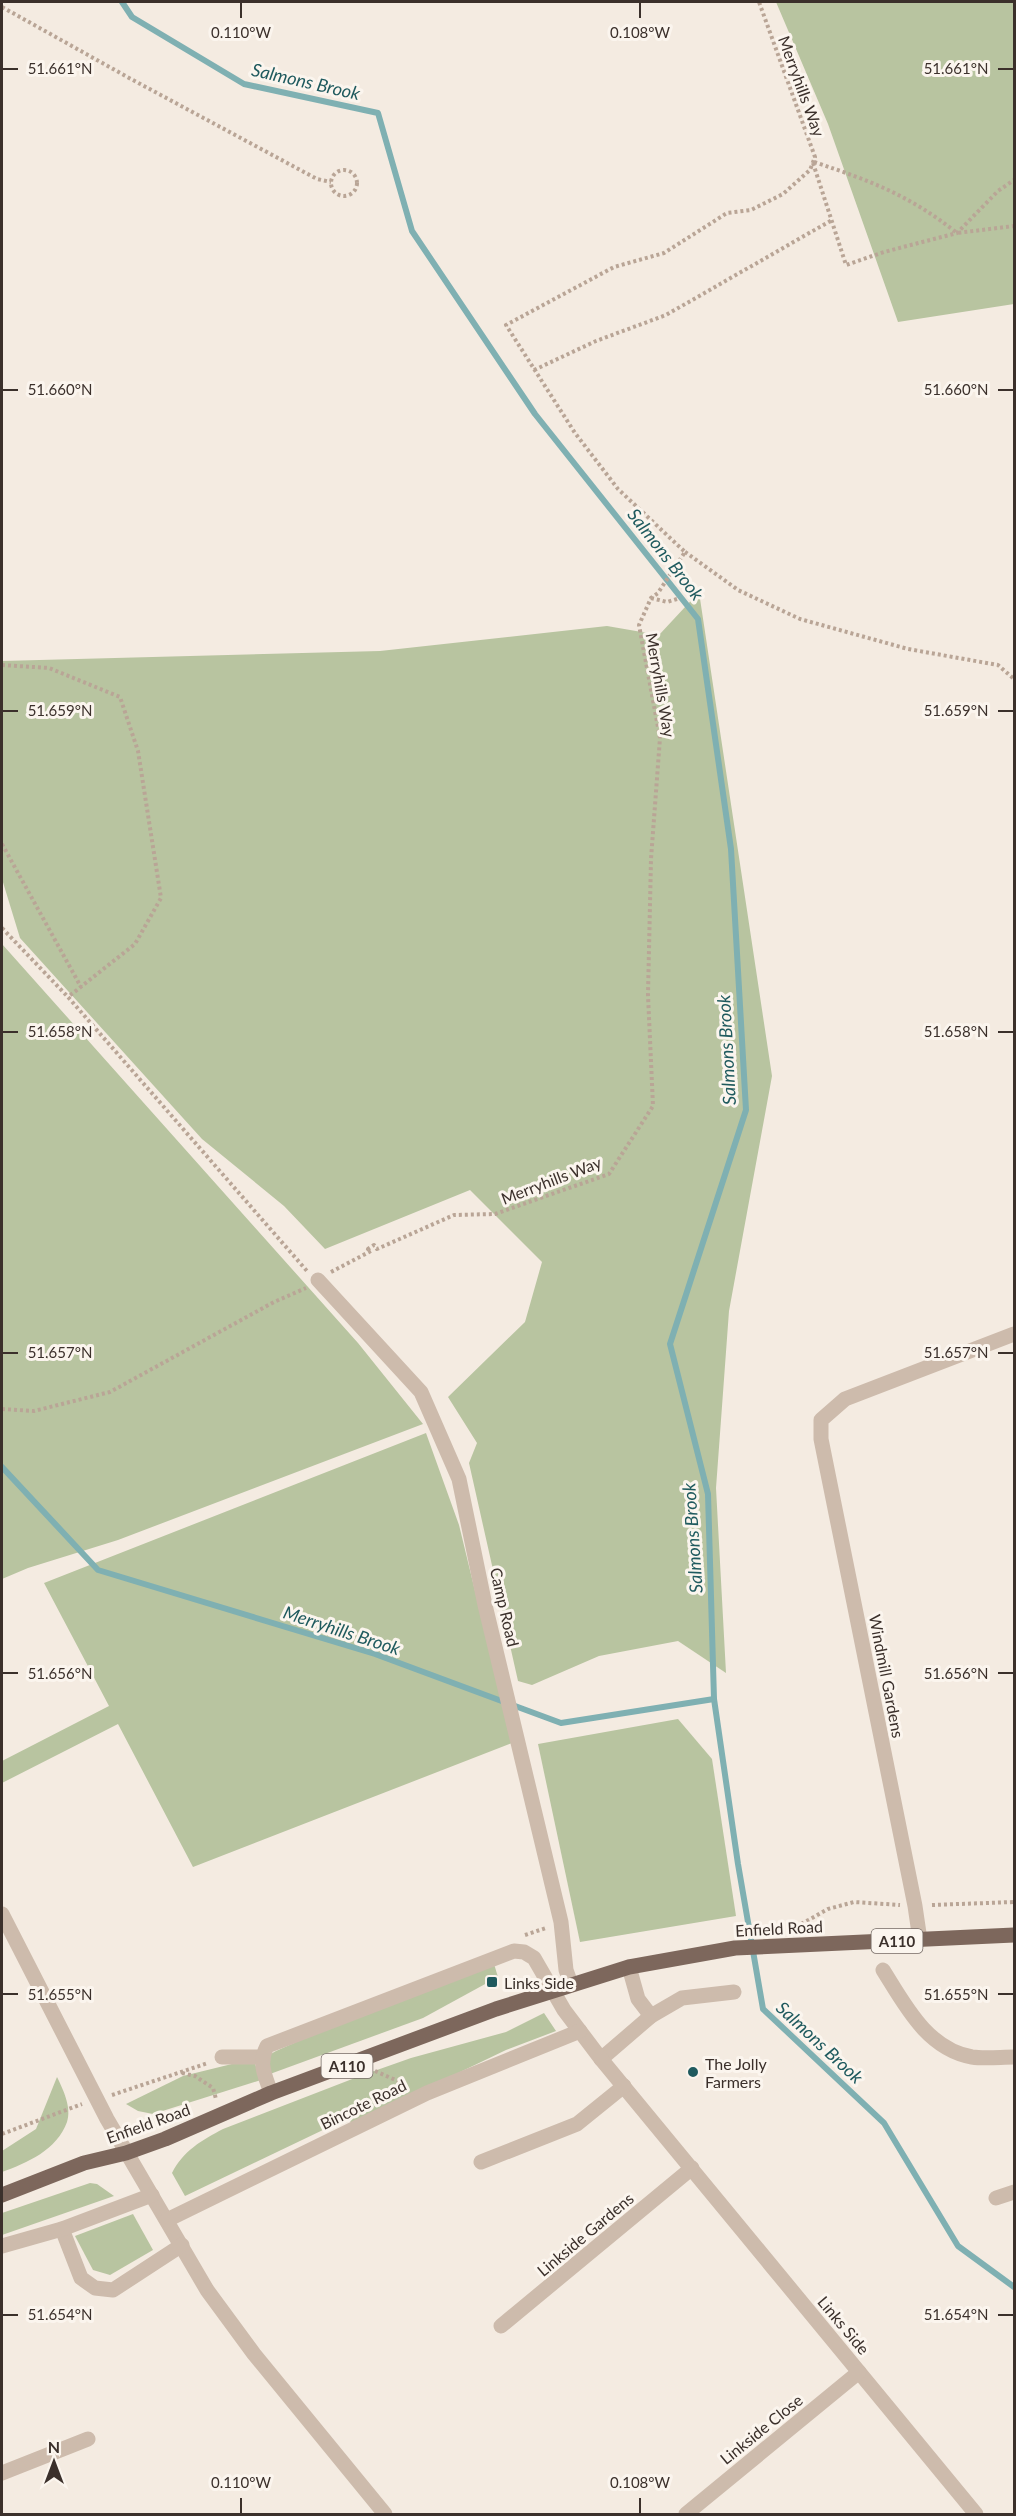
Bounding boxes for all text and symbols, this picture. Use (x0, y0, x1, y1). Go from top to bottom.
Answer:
text: 0.110°W (211, 23, 272, 41)
text: 0.108°W (610, 23, 671, 41)
street label: Merryhills Way (775, 33, 829, 140)
water label: Salmons Brook (250, 58, 363, 104)
text: 51.661°N (28, 59, 92, 77)
text: 51.661°N (924, 59, 988, 77)
text: 51.660°N (28, 380, 92, 398)
text: 51.660°N (924, 380, 988, 398)
water label: Salmons Brook (623, 504, 709, 605)
street label: Merryhills Way (642, 631, 680, 739)
text: 51.659°N (28, 701, 92, 719)
text: 51.659°N (924, 701, 988, 719)
water label: Salmons Brook (712, 994, 740, 1106)
text: 51.658°N (28, 1022, 92, 1040)
text: 51.658°N (924, 1022, 988, 1040)
street label: Merryhills Way (498, 1152, 604, 1208)
text: 51.657°N (28, 1343, 92, 1361)
text: 51.657°N (924, 1343, 988, 1361)
water label: Salmons Brook (677, 1482, 707, 1594)
street label: Camp Road (487, 1566, 523, 1648)
water label: Merryhills Brook (281, 1601, 404, 1659)
street label: Windmill Gardens (866, 1613, 908, 1739)
text: 51.656°N (28, 1664, 92, 1682)
text: 51.656°N (924, 1664, 988, 1682)
street label: Enfield Road (735, 1916, 823, 1940)
road number: A110 (872, 1929, 922, 1953)
place label: Links Side (504, 1973, 574, 1992)
marker: Links Side (485, 1975, 499, 1989)
text: 51.655°N (28, 1985, 92, 2003)
text: 51.655°N (924, 1985, 988, 2003)
water label: Salmons Brook (772, 1996, 868, 2088)
road number: A110 (322, 2054, 372, 2078)
place label: The Jolly Farmers (705, 2054, 767, 2091)
marker: The Jolly Farmers (686, 2065, 700, 2079)
street label: Bincote Road (317, 2075, 409, 2133)
street label: Enfield Road (104, 2099, 192, 2147)
street label: Linkside Gardens (533, 2188, 637, 2280)
street label: Links Side (814, 2292, 874, 2358)
text: 51.654°N (28, 2305, 92, 2323)
text: 51.654°N (924, 2305, 988, 2323)
street label: Linkside Close (716, 2390, 806, 2468)
north arrow (24, 2432, 84, 2492)
text: N (48, 2437, 60, 2456)
text: 0.110°W (211, 2473, 272, 2491)
text: 0.108°W (610, 2473, 671, 2491)

